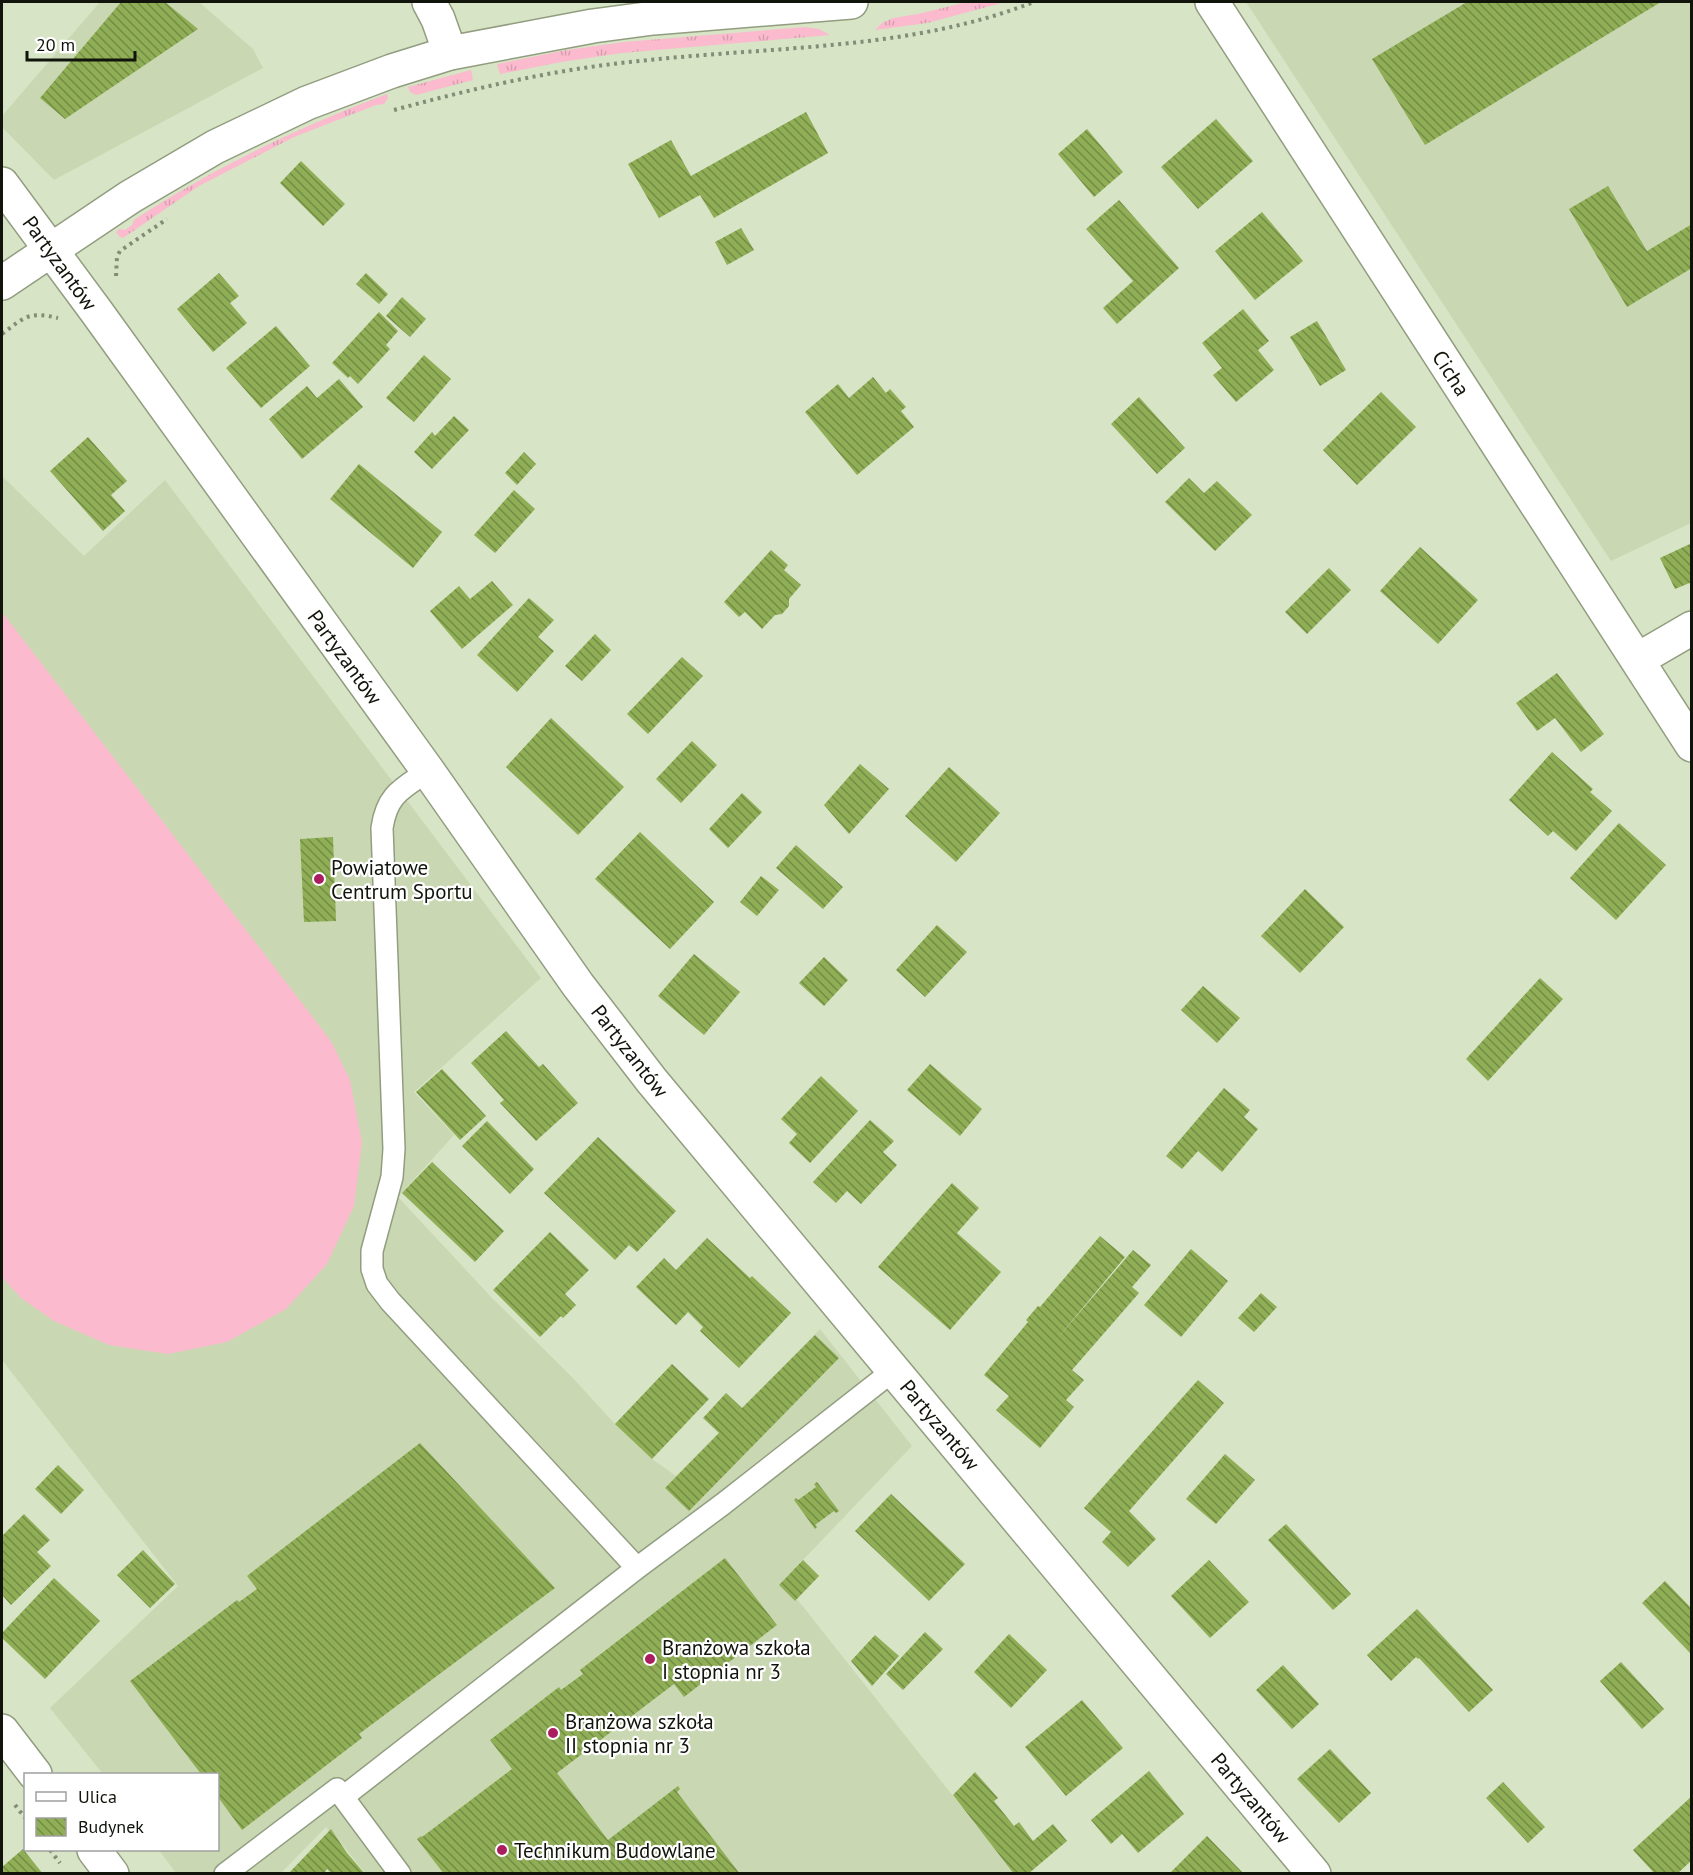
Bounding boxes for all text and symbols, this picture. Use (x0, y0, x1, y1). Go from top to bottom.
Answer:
scale bar (27, 24, 135, 62)
text: 20 m (36, 33, 75, 56)
street label: Partyzantów (17, 210, 104, 316)
street label: Cicha (1426, 345, 1476, 401)
street label: Partyzantów (302, 604, 389, 710)
place label: Powiatowe Centrum Sportu (331, 854, 473, 905)
marker: Powiatowe Centrum Sportu (312, 872, 326, 886)
street label: Partyzantów (585, 999, 675, 1103)
street label: Partyzantów (894, 1374, 986, 1476)
place label: Branżowa szkoła I stopnia nr 3 (662, 1634, 811, 1685)
marker: Branżowa szkoła I stopnia nr 3 (643, 1652, 657, 1666)
place label: Branżowa szkoła II stopnia nr 3 (565, 1708, 714, 1759)
marker: Branżowa szkoła II stopnia nr 3 (546, 1726, 560, 1740)
street label: Partyzantów (1205, 1747, 1297, 1849)
legend (24, 1773, 219, 1851)
text: Ulica (78, 1785, 117, 1808)
text: Budynek (78, 1815, 144, 1838)
place label: Technikum Budowlane (514, 1837, 716, 1864)
marker: Technikum Budowlane (495, 1843, 509, 1857)

